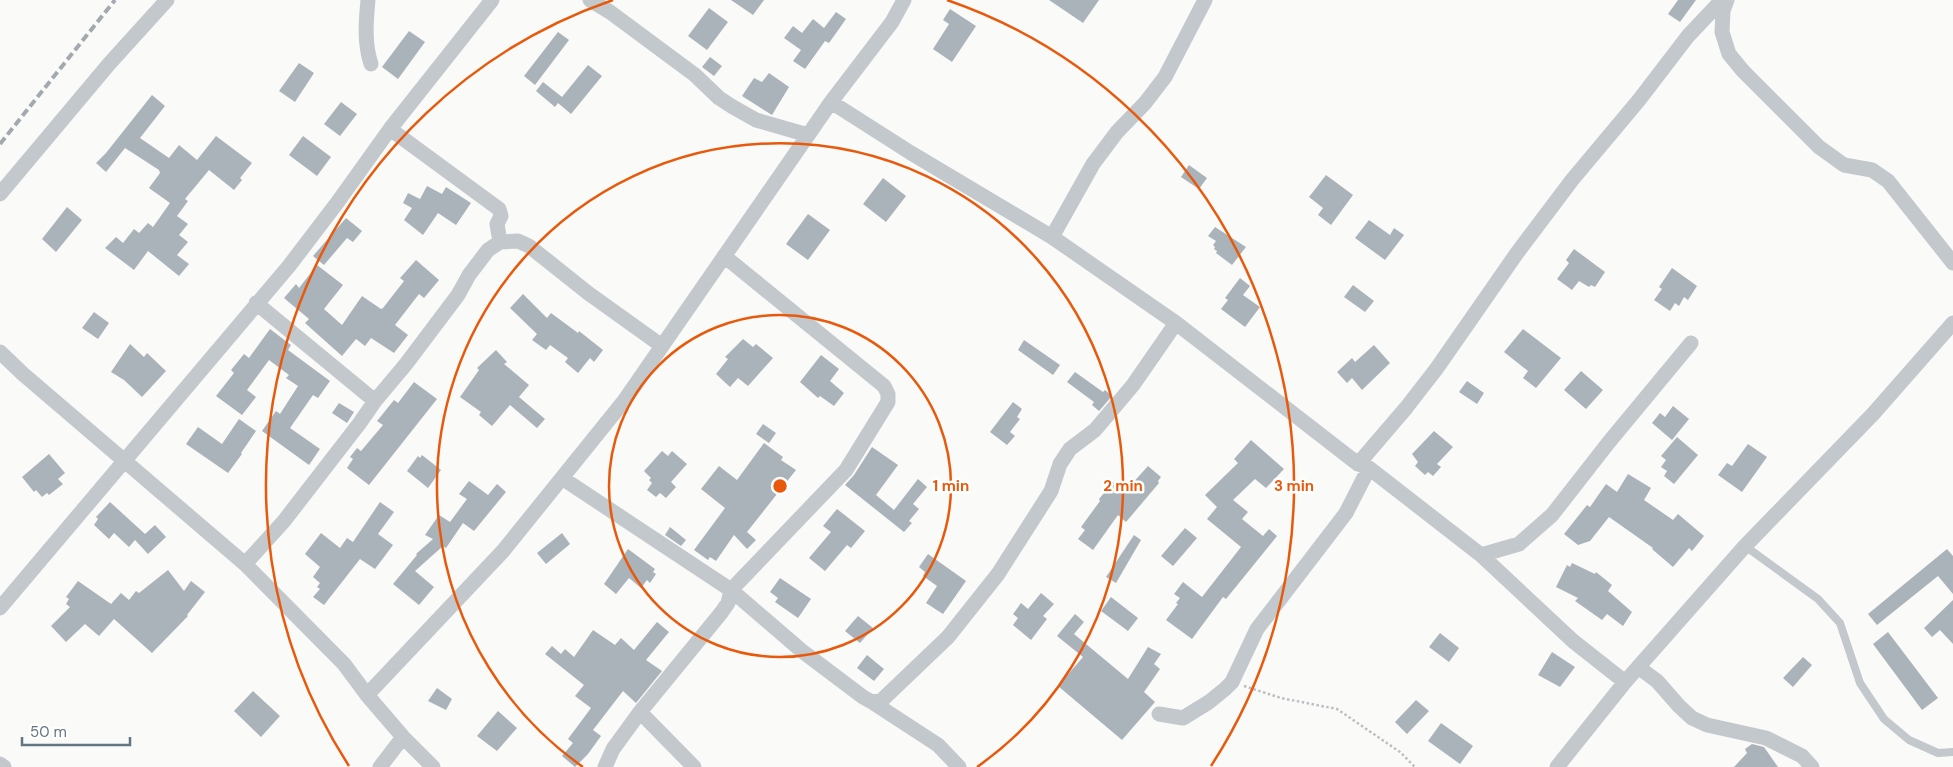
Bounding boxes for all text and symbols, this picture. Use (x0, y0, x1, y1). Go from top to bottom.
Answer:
text: 1 min (933, 476, 969, 496)
text: 2 min (1103, 476, 1143, 496)
text: 3 min (1274, 476, 1314, 496)
centre of rings (771, 477, 789, 495)
scale bar (22, 714, 130, 746)
text: 50 m (30, 722, 67, 742)

